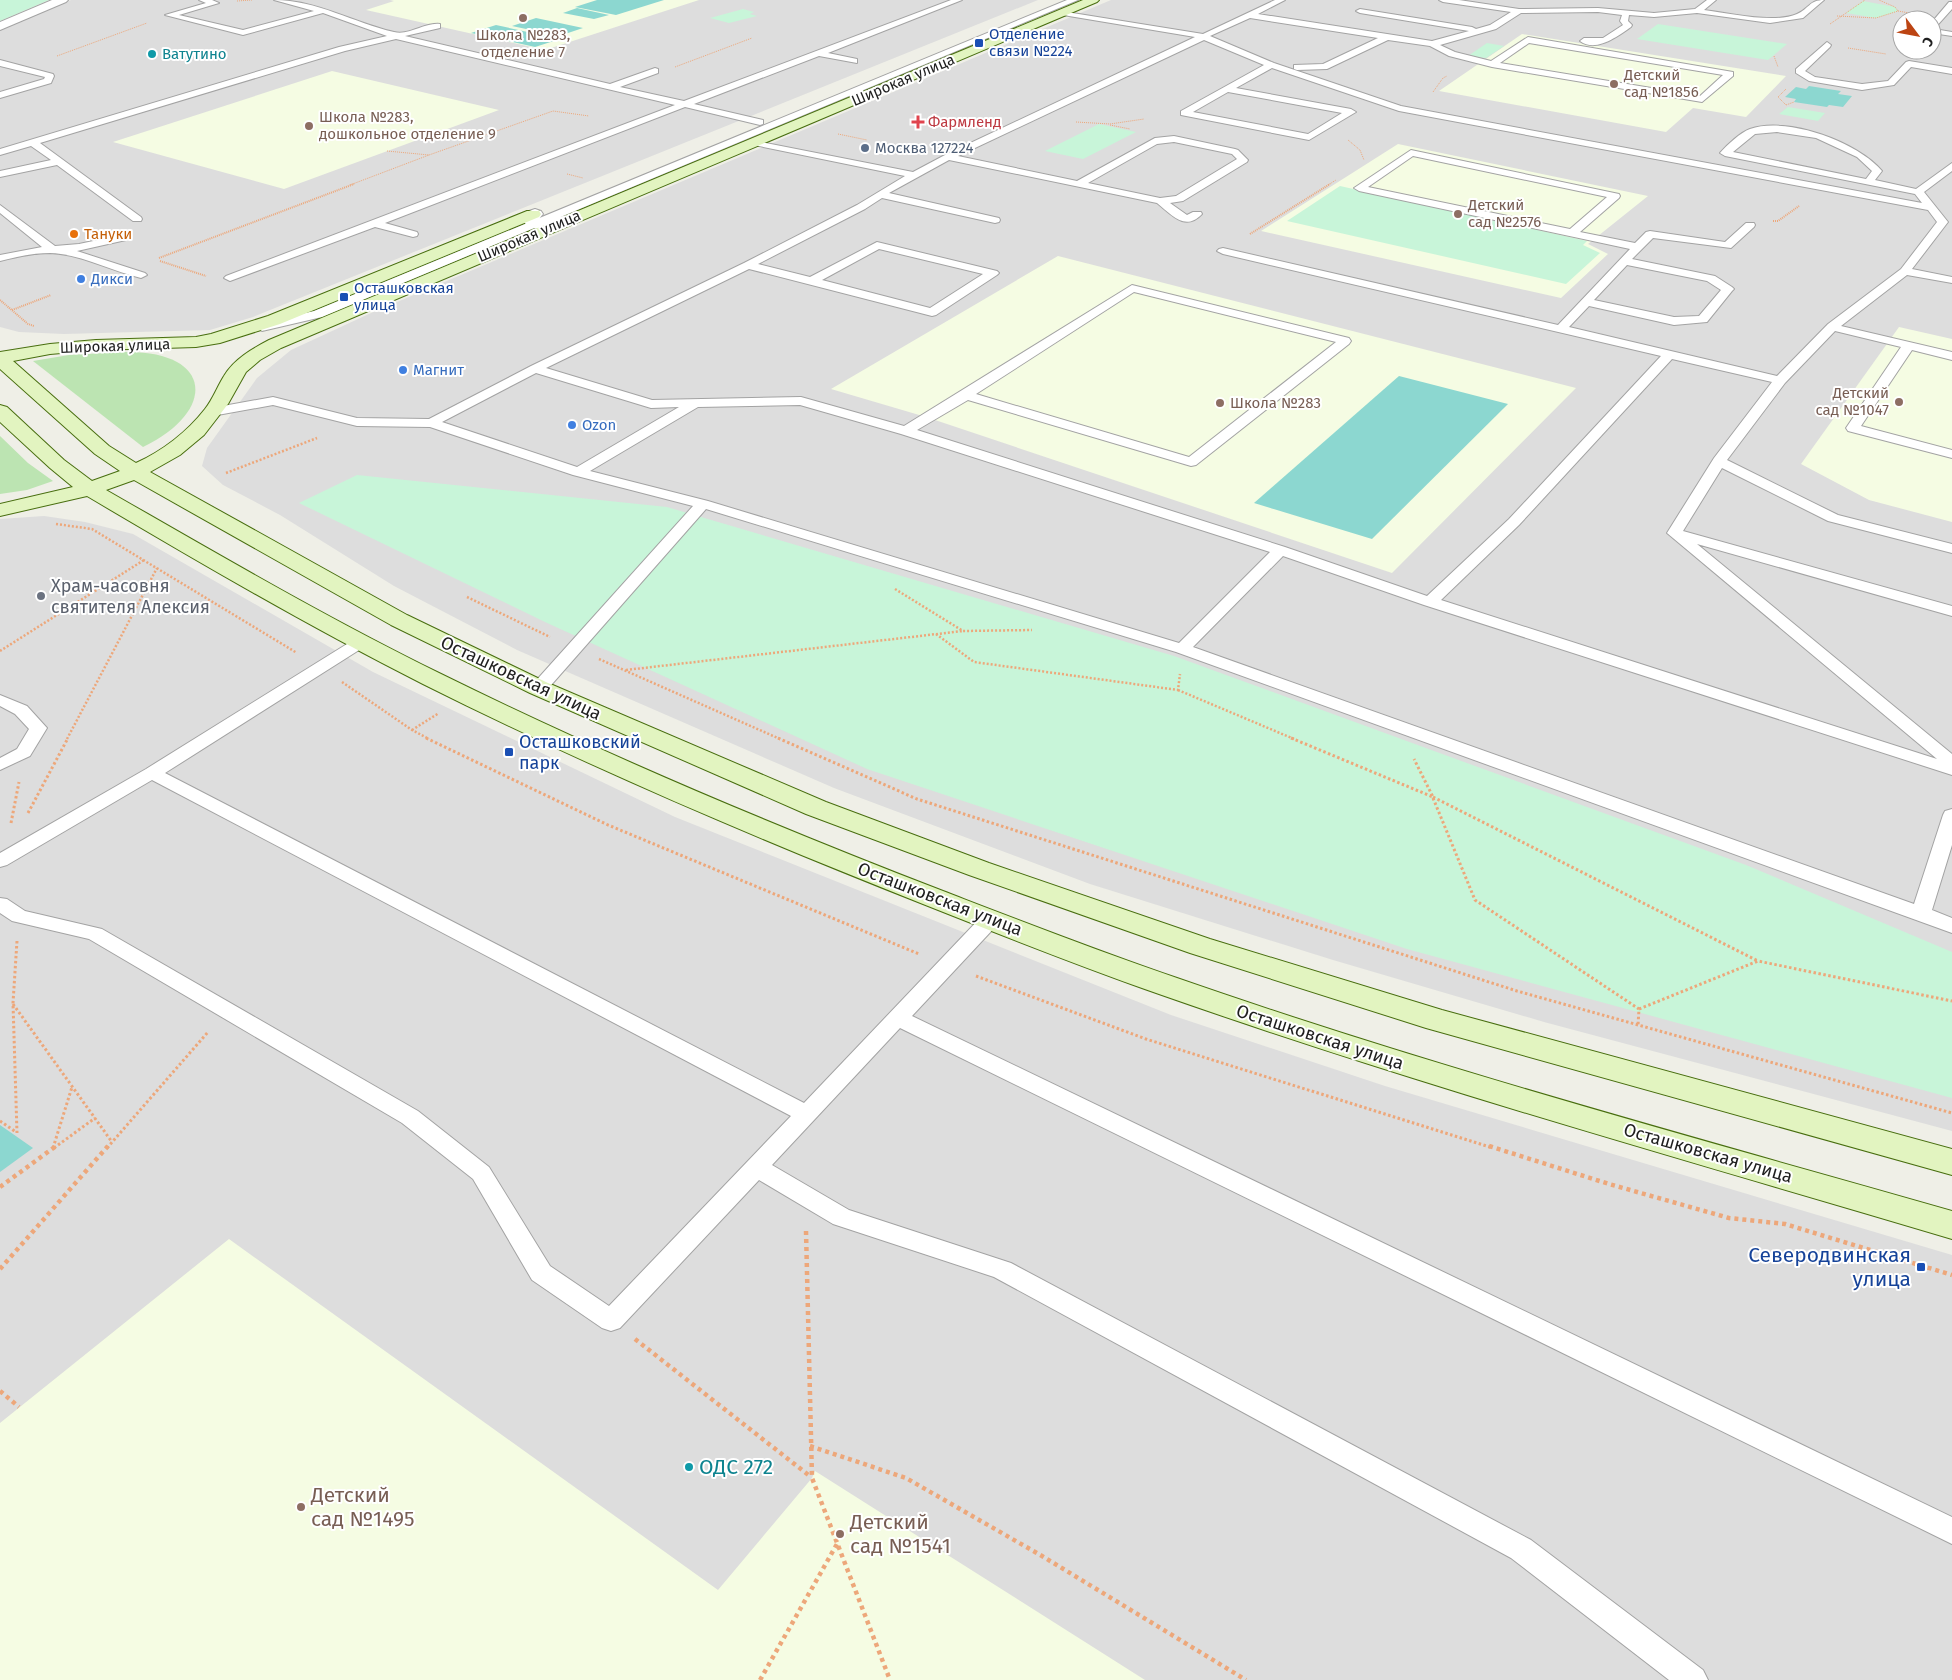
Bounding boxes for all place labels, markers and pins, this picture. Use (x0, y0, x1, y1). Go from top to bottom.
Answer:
marker: Школа №283, отделение 7 (517, 12, 529, 24)
place label: Отделение связи №224 (989, 25, 1073, 60)
place label: Школа №283, отделение 7 (476, 26, 570, 61)
marker: Отделение связи №224 (973, 37, 985, 49)
place label: Ватутино (162, 45, 227, 63)
marker: Ватутино (146, 48, 158, 60)
place label: Детский сад №1856 (1623, 66, 1699, 101)
marker: Детский сад №1856 (1608, 78, 1620, 90)
place label: Школа №283, дошкольное отделение 9 (319, 108, 496, 143)
place label: Фармленд (928, 113, 1001, 131)
marker: Фармленд (912, 116, 924, 128)
marker: Школа №283, дошкольное отделение 9 (303, 120, 315, 132)
place label: Москва 127224 (875, 139, 973, 157)
marker: Москва 127224 (859, 142, 871, 154)
place label: Детский сад №2576 (1467, 196, 1541, 231)
marker: Детский сад №2576 (1452, 208, 1464, 220)
place label: Тануки (84, 225, 132, 243)
marker: Тануки (68, 228, 80, 240)
place label: Дикси (90, 270, 133, 288)
marker: Дикси (75, 273, 87, 285)
place label: Осташковская улица (354, 279, 454, 314)
marker: Осташковская улица (338, 291, 350, 303)
place label: Магнит (413, 361, 464, 379)
marker: Магнит (397, 364, 409, 376)
place label: Детский сад №1047 (1815, 384, 1889, 419)
place label: Школа №283 (1230, 394, 1321, 412)
marker: Детский сад №1047 (1893, 396, 1905, 408)
marker: Школа №283 (1214, 397, 1226, 409)
place label: Ozon (582, 416, 616, 434)
marker: Ozon (566, 419, 578, 431)
place label: Храм-часовня святителя Алексия (51, 575, 210, 618)
marker: Храм-часовня святителя Алексия (35, 590, 47, 602)
place label: Осташковский парк (519, 731, 641, 774)
marker: Осташковский парк (503, 746, 515, 758)
place label: Северодвинская улица (1748, 1242, 1911, 1292)
marker: Северодвинская улица (1915, 1261, 1927, 1273)
place label: ОДС 272 (699, 1454, 773, 1480)
marker: ОДС 272 (683, 1461, 695, 1473)
place label: Детский сад №1495 (310, 1482, 415, 1532)
marker: Детский сад №1495 (295, 1501, 307, 1513)
place label: Детский сад №1541 (849, 1509, 951, 1559)
marker: Детский сад №1541 (834, 1528, 846, 1540)

